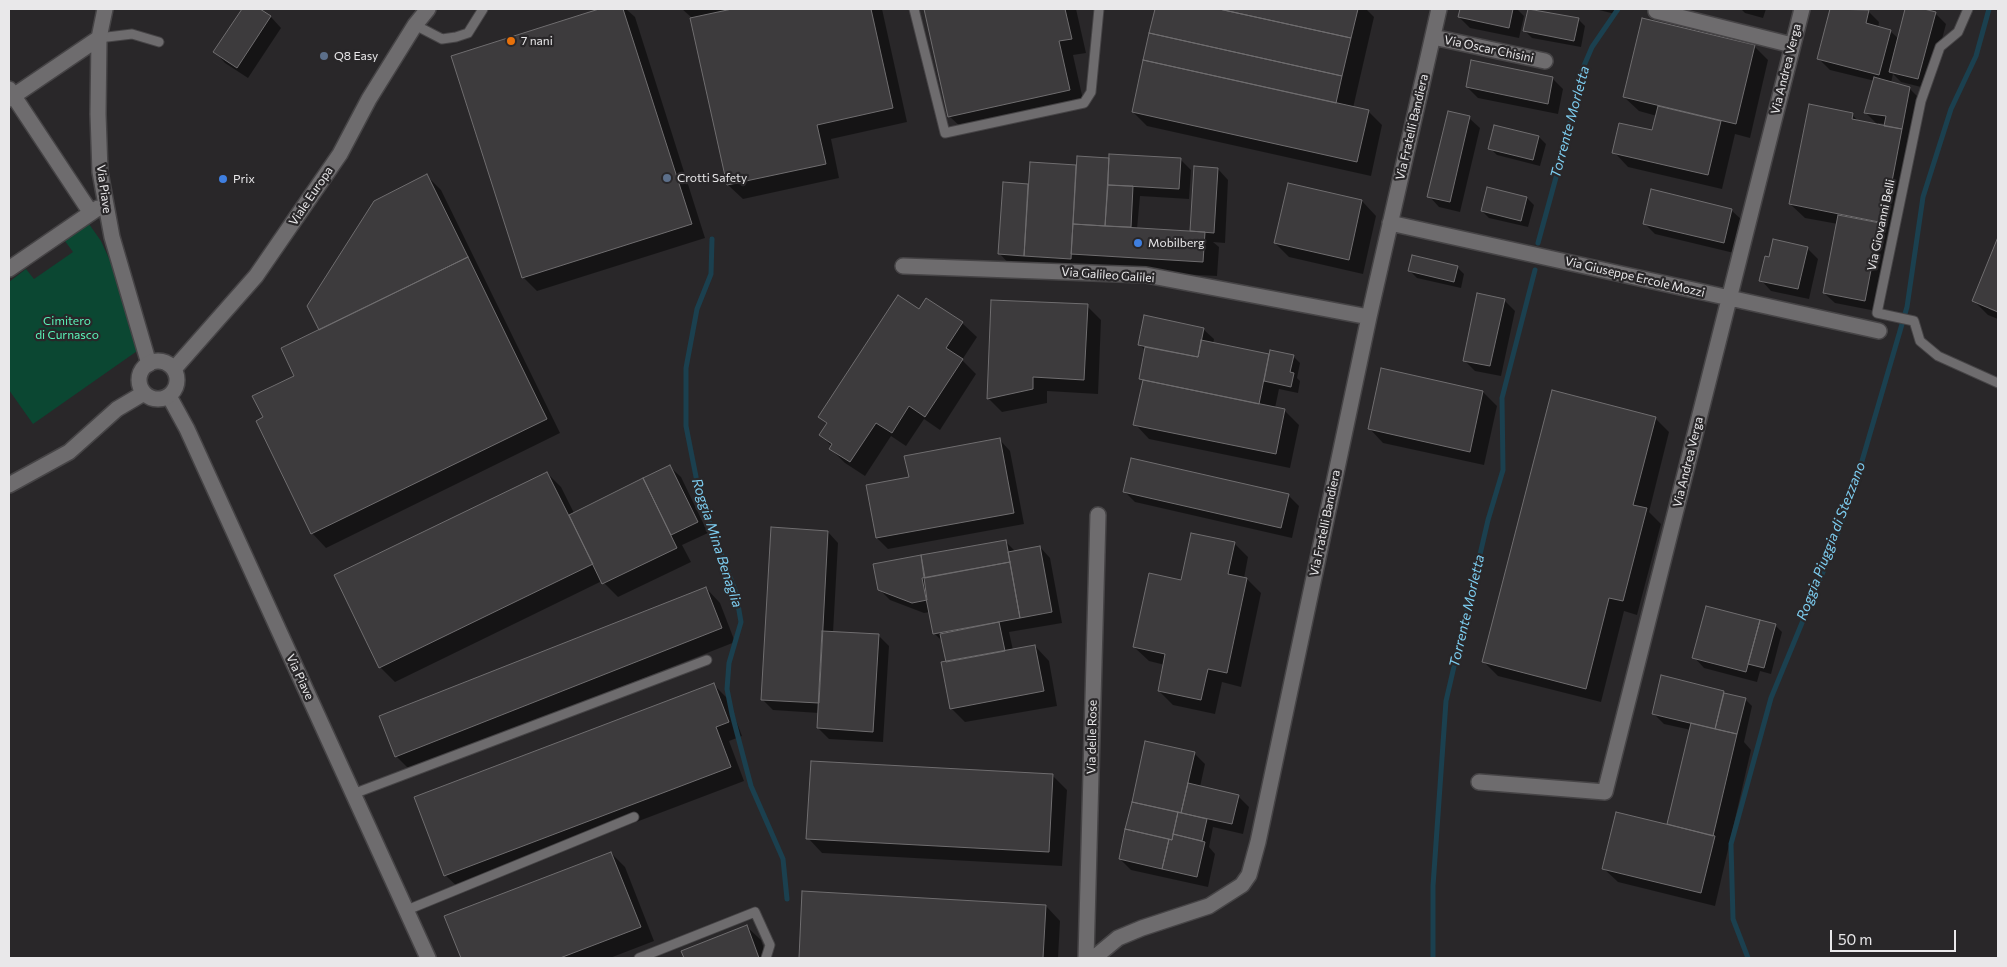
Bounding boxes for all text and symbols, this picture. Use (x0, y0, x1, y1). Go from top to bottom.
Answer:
street label: Via Andrea Verga (1768, 22, 1804, 116)
street label: Via Oscar Chisini (1443, 32, 1535, 66)
place label: 7 nani (521, 34, 553, 48)
marker: 7 nani (505, 35, 517, 47)
place label: Q8 Easy (334, 49, 378, 63)
marker: Q8 Easy (318, 50, 330, 62)
water label: Torrente Morletta (1547, 64, 1593, 180)
street label: Via Fratelli Bandiera (1393, 73, 1431, 181)
street label: Via Piave (93, 164, 115, 214)
street label: Viale Europa (286, 164, 336, 228)
place label: Crotti Safety (677, 171, 747, 185)
place label: Prix (233, 172, 255, 186)
marker: Crotti Safety (661, 172, 673, 184)
marker: Prix (217, 173, 229, 185)
street label: Via Giovanni Belli (1864, 178, 1898, 272)
place label: Mobilberg (1148, 236, 1205, 250)
marker: Mobilberg (1132, 237, 1144, 249)
street label: Via Giuseppe Ercole Mozzi (1564, 254, 1706, 300)
street label: Via Galileo Galilei (1061, 265, 1155, 285)
park label: Cimitero di Curnasco (35, 314, 99, 342)
street label: Via Andrea Verga (1670, 415, 1706, 509)
water label: Roggia Piuggia di Stezzano (1793, 460, 1869, 622)
street label: Via Fratelli Bandiera (1307, 468, 1343, 578)
water label: Roggia Mina Benaglia (688, 476, 746, 610)
water label: Torrente Morletta (1446, 553, 1488, 669)
street label: Via Piave (283, 652, 317, 702)
street label: Via delle Rose (1084, 700, 1100, 774)
scale bar (1832, 920, 1958, 952)
text: 50 m (1838, 930, 1872, 948)

